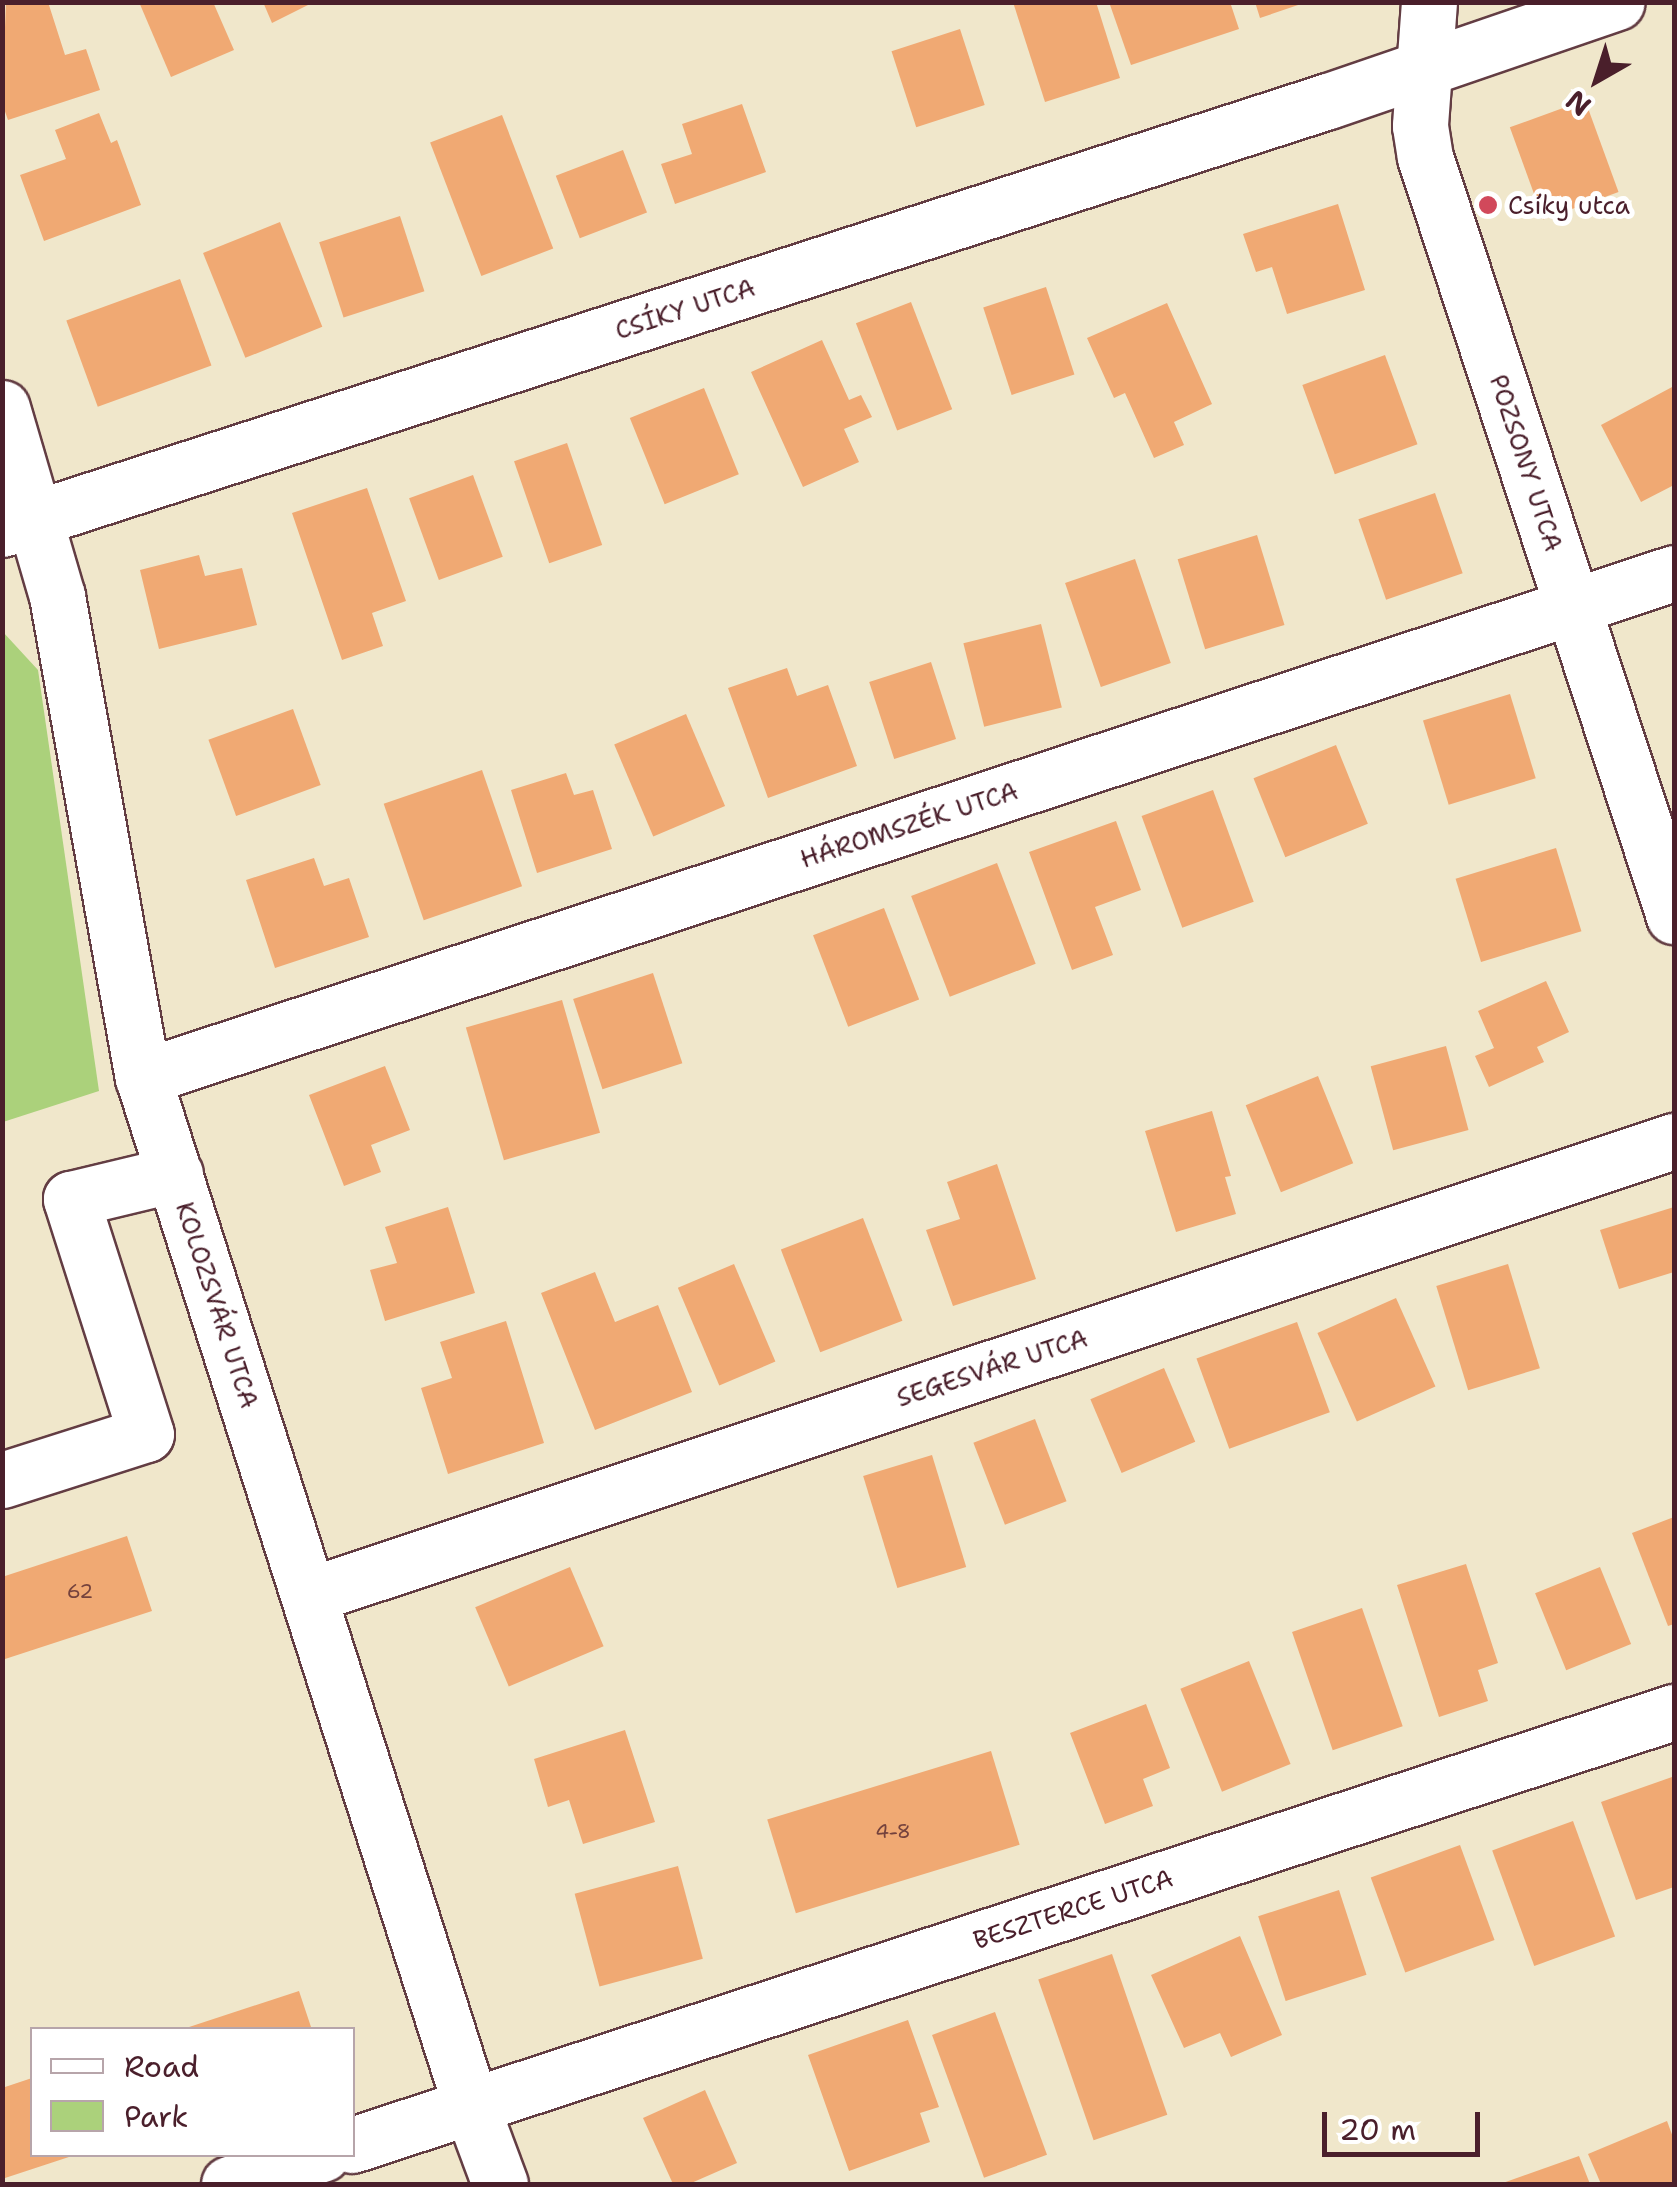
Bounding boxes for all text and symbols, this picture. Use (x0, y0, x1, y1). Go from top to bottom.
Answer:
north arrow (1547, 30, 1647, 130)
text: N (1558, 82, 1599, 125)
place label: Csíky utca (1508, 190, 1630, 220)
marker: Csíky utca (1477, 194, 1499, 216)
street label: CSÍKY UTCA (611, 272, 759, 346)
street label: POZSONY UTCA (1483, 371, 1569, 555)
street label: HÁROMSZÉK UTCA (796, 776, 1022, 874)
street label: KOLOZSVÁR UTCA (170, 1198, 264, 1412)
street label: SEGESVÁR UTCA (893, 1323, 1091, 1413)
house number: 62 (67, 1579, 93, 1603)
house number: 4-8 (875, 1819, 911, 1843)
street label: BESZTERCE UTCA (969, 1863, 1177, 1955)
legend (30, 2027, 355, 2157)
text: Road (124, 2046, 199, 2087)
scale bar (1327, 2092, 1484, 2154)
text: Park (124, 2096, 188, 2137)
text: 20 m (1339, 2109, 1416, 2150)

